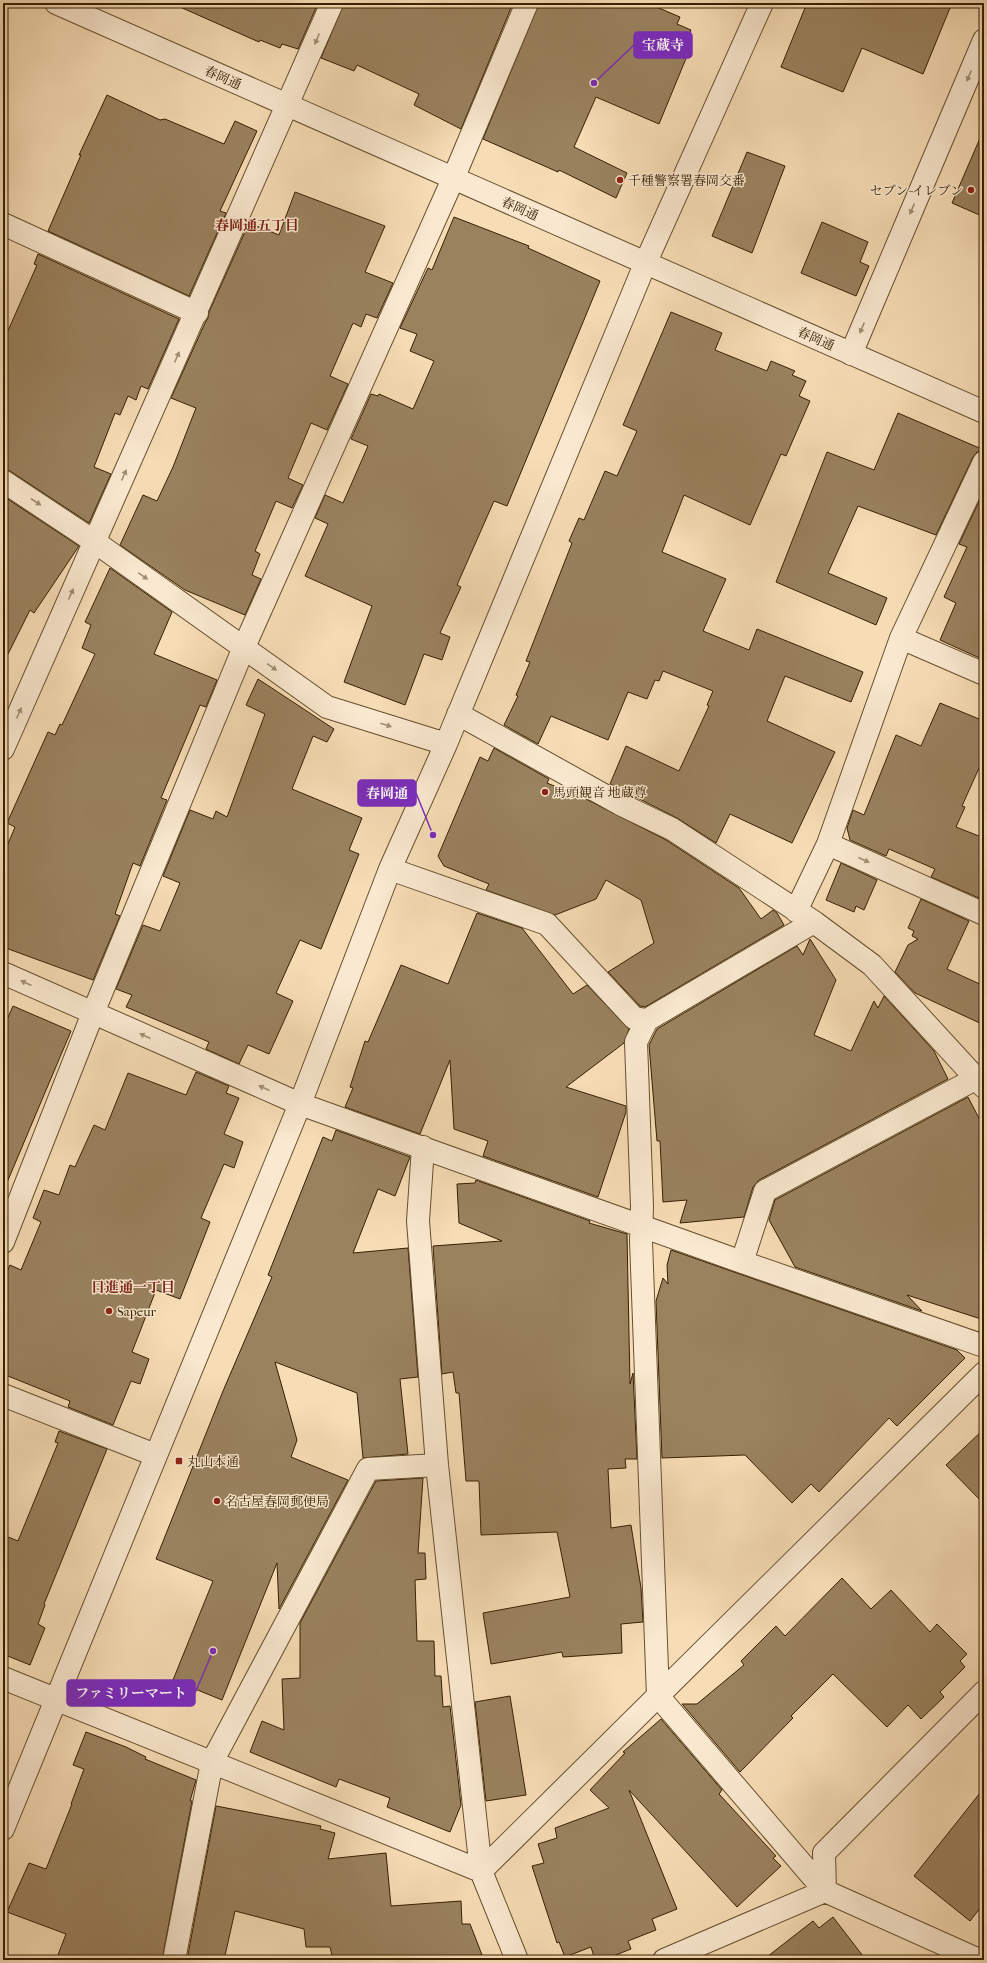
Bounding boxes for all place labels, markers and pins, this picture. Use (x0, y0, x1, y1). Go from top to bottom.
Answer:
callout: 宝蔵寺 (634, 32, 692, 58)
place label: 千種警察署春岡交番 (628, 173, 745, 188)
marker: 千種警察署春岡交番 (615, 175, 625, 185)
place label: セブン-イレブン (870, 183, 963, 198)
marker: セブン-イレブン (966, 185, 976, 195)
callout: 春岡通 (358, 780, 416, 806)
place label: 馬頭観音 地蔵尊 (553, 785, 647, 800)
marker: 馬頭観音 地蔵尊 (540, 787, 550, 797)
place label: Sapeur (117, 1304, 157, 1319)
marker: Sapeur (104, 1306, 114, 1316)
place label: 丸山本通 (187, 1454, 239, 1469)
marker: 丸山本通 (174, 1456, 184, 1466)
place label: 名古屋春岡郵便局 (225, 1494, 329, 1509)
marker: 名古屋春岡郵便局 (212, 1496, 222, 1506)
callout: ファミリーマート (67, 1680, 195, 1706)

